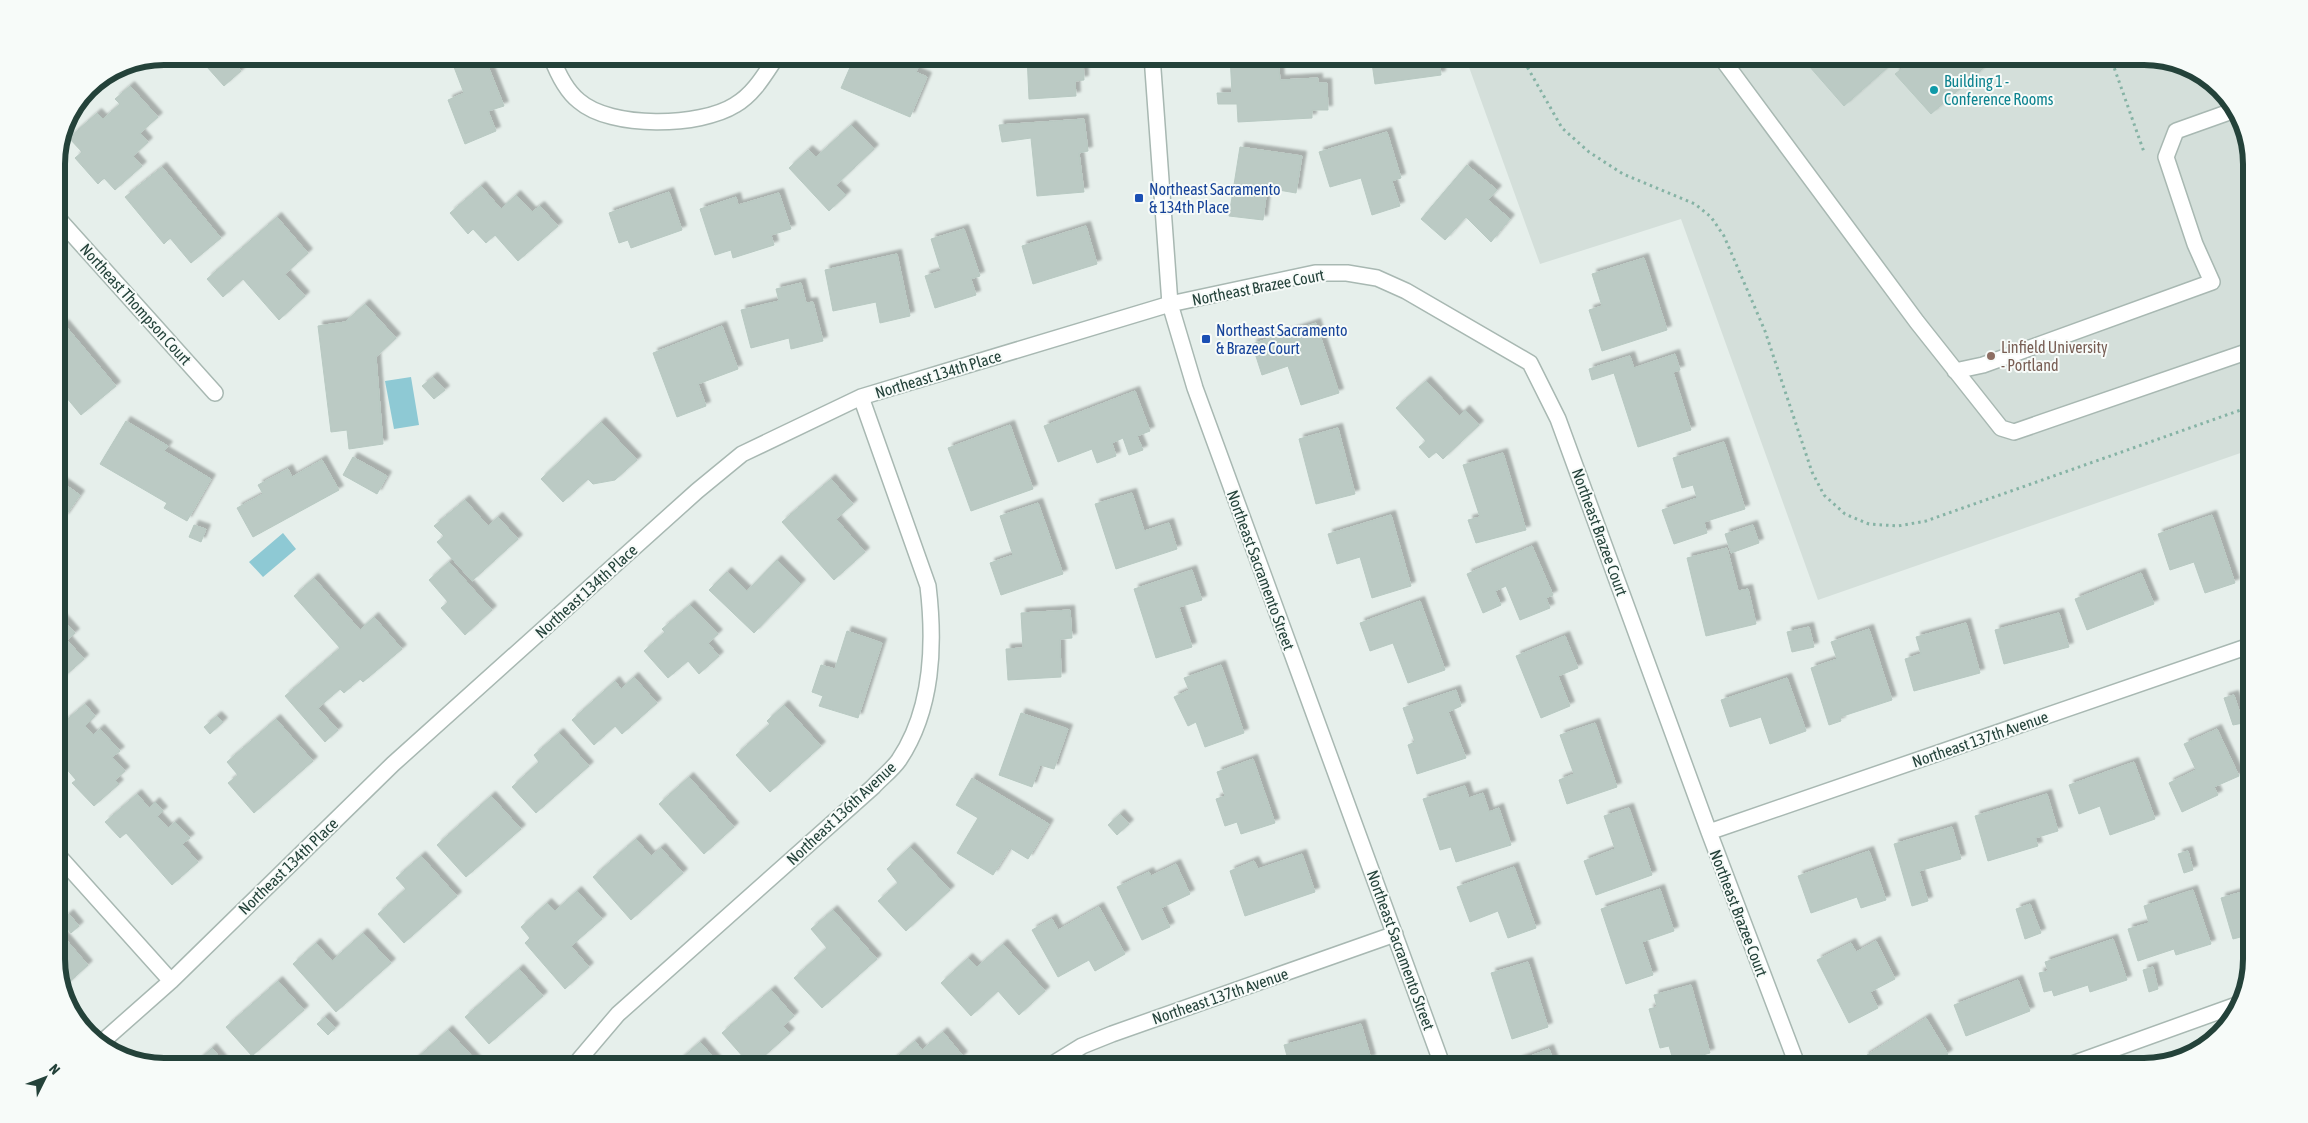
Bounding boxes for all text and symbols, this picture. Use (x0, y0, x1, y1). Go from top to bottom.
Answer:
place label: Building 1 - Conference Rooms (1944, 72, 2054, 108)
marker: Building 1 - Conference Rooms (1928, 84, 1940, 96)
place label: Northeast Sacramento & 134th Place (1149, 180, 1280, 216)
marker: Northeast Sacramento & 134th Place (1133, 192, 1145, 204)
street label: Northeast Thompson Court (76, 240, 195, 369)
street label: Northeast Brazee Court (1190, 265, 1326, 309)
place label: Northeast Sacramento & Brazee Court (1216, 321, 1347, 357)
marker: Northeast Sacramento & Brazee Court (1200, 333, 1212, 345)
place label: Linfield University - Portland (2001, 338, 2108, 374)
street label: Northeast 134th Place (873, 346, 1003, 402)
marker: Linfield University - Portland (1985, 350, 1997, 362)
street label: Northeast Brazee Court (1569, 466, 1632, 599)
street label: Northeast Sacramento Street (1224, 488, 1298, 653)
street label: Northeast 134th Place (531, 541, 641, 641)
street label: Northeast 137th Avenue (1910, 707, 2050, 771)
street label: Northeast 136th Avenue (783, 758, 899, 868)
street label: Northeast 134th Place (235, 814, 341, 918)
street label: Northeast Brazee Court (1707, 847, 1772, 979)
street label: Northeast Sacramento Street (1364, 868, 1438, 1033)
street label: Northeast 137th Avenue (1150, 964, 1290, 1028)
north arrow (20, 1053, 70, 1103)
text: N (46, 1061, 63, 1078)

